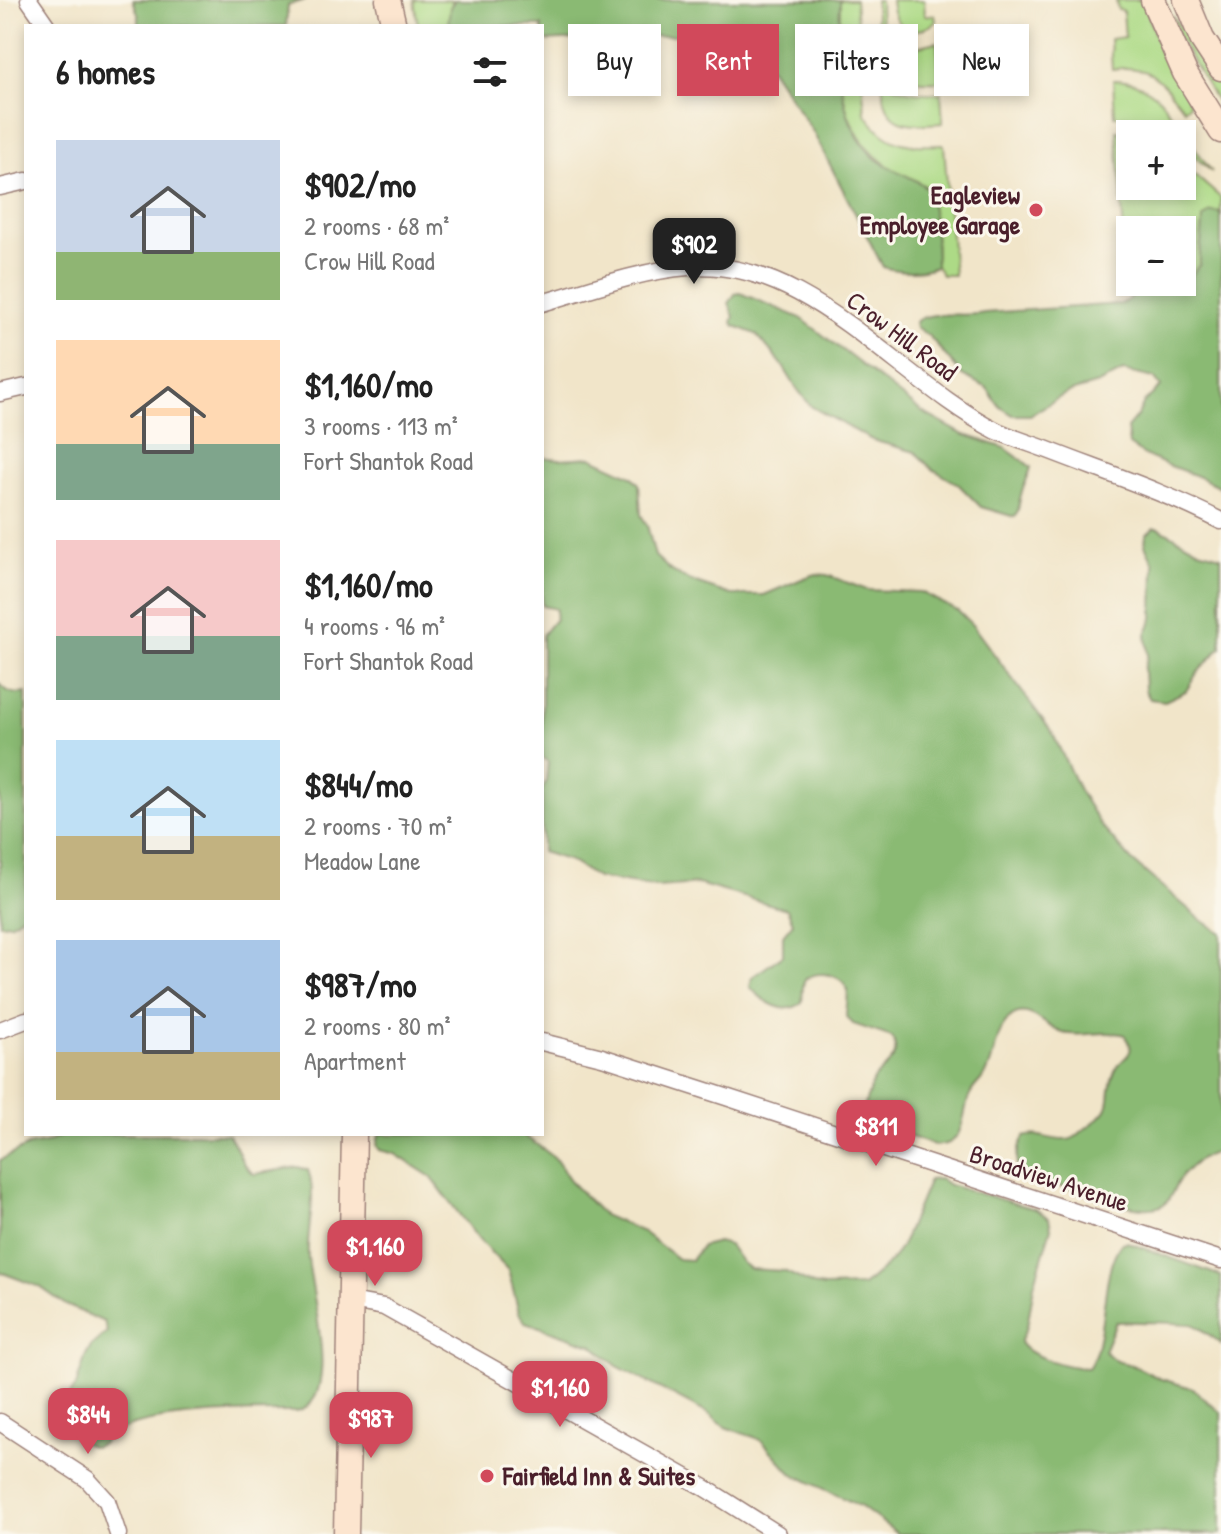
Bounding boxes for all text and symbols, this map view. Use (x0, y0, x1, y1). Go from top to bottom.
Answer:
chip: Buy (568, 24, 661, 96)
chip: Rent (677, 24, 779, 96)
chip: Filters (795, 24, 918, 96)
chip: New (934, 24, 1029, 96)
text: 6 homes (56, 49, 155, 95)
icon: filters (468, 50, 512, 94)
map controls (1116, 120, 1196, 296)
button: + (1116, 120, 1196, 200)
text: $902/mo (304, 162, 416, 208)
icon: home (120, 172, 216, 268)
place label: Eagleview Employee Garage (860, 177, 1021, 243)
marker: Eagleview Employee Garage (1027, 201, 1045, 219)
text: 2 rooms · 68 m² (304, 208, 449, 243)
button: − (1116, 216, 1196, 296)
pin: $902 (647, 218, 741, 286)
text: $902 (671, 226, 717, 261)
text: Crow Hill Road (304, 243, 435, 278)
street label: Crow Hill Road (840, 282, 965, 389)
text: $1,160/mo (304, 362, 433, 408)
icon: home (120, 372, 216, 468)
text: 3 rooms · 113 m² (304, 408, 458, 443)
text: Fort Shantok Road (304, 443, 473, 478)
text: $1,160/mo (304, 562, 433, 608)
icon: home (120, 572, 216, 668)
text: 4 rooms · 96 m² (304, 608, 445, 643)
text: Fort Shantok Road (304, 643, 473, 678)
text: $844/mo (304, 762, 413, 808)
icon: home (120, 772, 216, 868)
text: 2 rooms · 70 m² (304, 808, 452, 843)
text: Meadow Lane (304, 843, 421, 878)
text: $987/mo (304, 962, 416, 1008)
icon: home (120, 972, 216, 1068)
text: 2 rooms · 80 m² (304, 1008, 451, 1043)
text: Apartment (304, 1043, 406, 1078)
pin: $811 (829, 1100, 923, 1168)
text: $811 (854, 1108, 898, 1143)
street label: Broadview Avenue (966, 1135, 1133, 1220)
pin: $1,160 (310, 1220, 440, 1288)
text: $1,160 (345, 1228, 405, 1263)
pin: $1,160 (495, 1361, 625, 1429)
text: $1,160 (530, 1369, 590, 1404)
pin: $844 (41, 1388, 135, 1456)
pin: $987 (324, 1392, 418, 1460)
text: $844 (66, 1396, 110, 1431)
text: $987 (348, 1400, 394, 1435)
place label: Fairfield Inn & Suites (502, 1458, 695, 1493)
marker: Fairfield Inn & Suites (478, 1467, 496, 1485)

